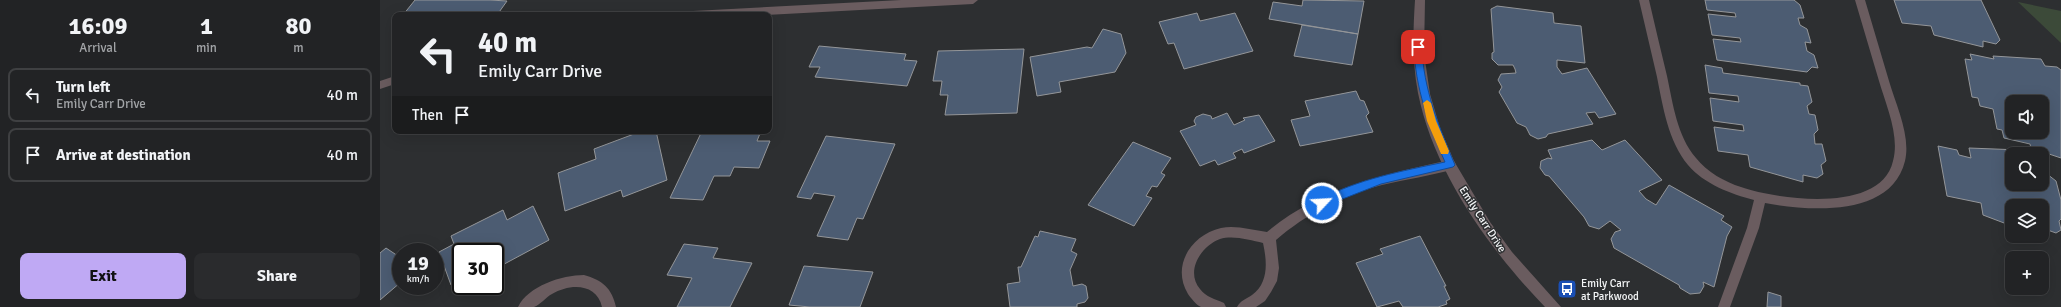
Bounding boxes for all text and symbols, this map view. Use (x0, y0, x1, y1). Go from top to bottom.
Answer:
text: 16:09 (69, 11, 127, 41)
text: 1 (200, 11, 213, 41)
text: 80 (286, 11, 311, 41)
text: 40 m (478, 26, 537, 60)
icon: left (412, 28, 464, 80)
pin (1401, 30, 1435, 64)
icon: arrive (1407, 36, 1429, 58)
text: Arrival (79, 40, 117, 56)
text: min (196, 40, 217, 56)
text: m (293, 40, 304, 56)
text: Emily Carr Drive (478, 60, 602, 82)
text: Turn left (56, 78, 110, 96)
icon: left (22, 84, 44, 106)
text: 40 m (327, 86, 358, 104)
map controls (2005, 95, 2049, 295)
button: sound (2005, 95, 2049, 139)
text: Emily Carr Drive (56, 96, 146, 112)
icon: arrive (451, 104, 473, 126)
text: Then (412, 106, 443, 124)
icon: arrive (22, 144, 44, 166)
text: Arrive at destination (56, 146, 191, 164)
text: 40 m (327, 146, 358, 164)
button: search (2005, 147, 2049, 191)
position arrow (1301, 182, 1343, 224)
street label: Emily Carr Drive (1456, 184, 1509, 255)
button: layers (2005, 199, 2049, 243)
speed limit sign: 30 (452, 243, 504, 295)
text: 19 (407, 251, 429, 276)
button: + (2005, 251, 2049, 295)
button: Exit (20, 253, 186, 299)
button: Share (194, 253, 360, 299)
text: km/h (407, 273, 429, 285)
place label: Emily Carr at Parkwood (1581, 277, 1639, 303)
bus stop icon: Emily Carr at Parkwood (1556, 278, 1578, 300)

